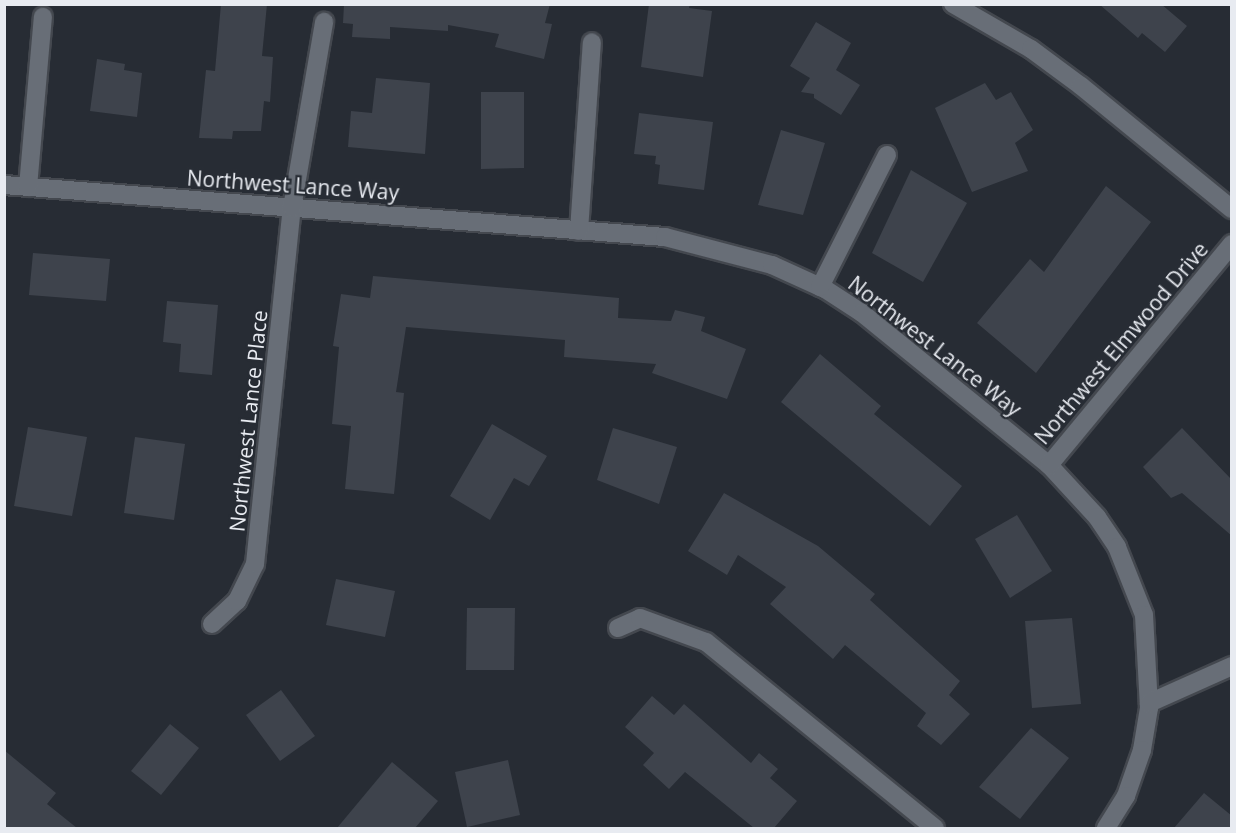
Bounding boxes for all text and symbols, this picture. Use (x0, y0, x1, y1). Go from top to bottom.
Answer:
street label: Northwest Lance Way (186, 165, 400, 205)
street label: Northwest Elmwood Drive (1029, 237, 1213, 449)
street label: Northwest Lance Way (843, 271, 1027, 421)
street label: Northwest Lance Place (224, 309, 272, 533)

